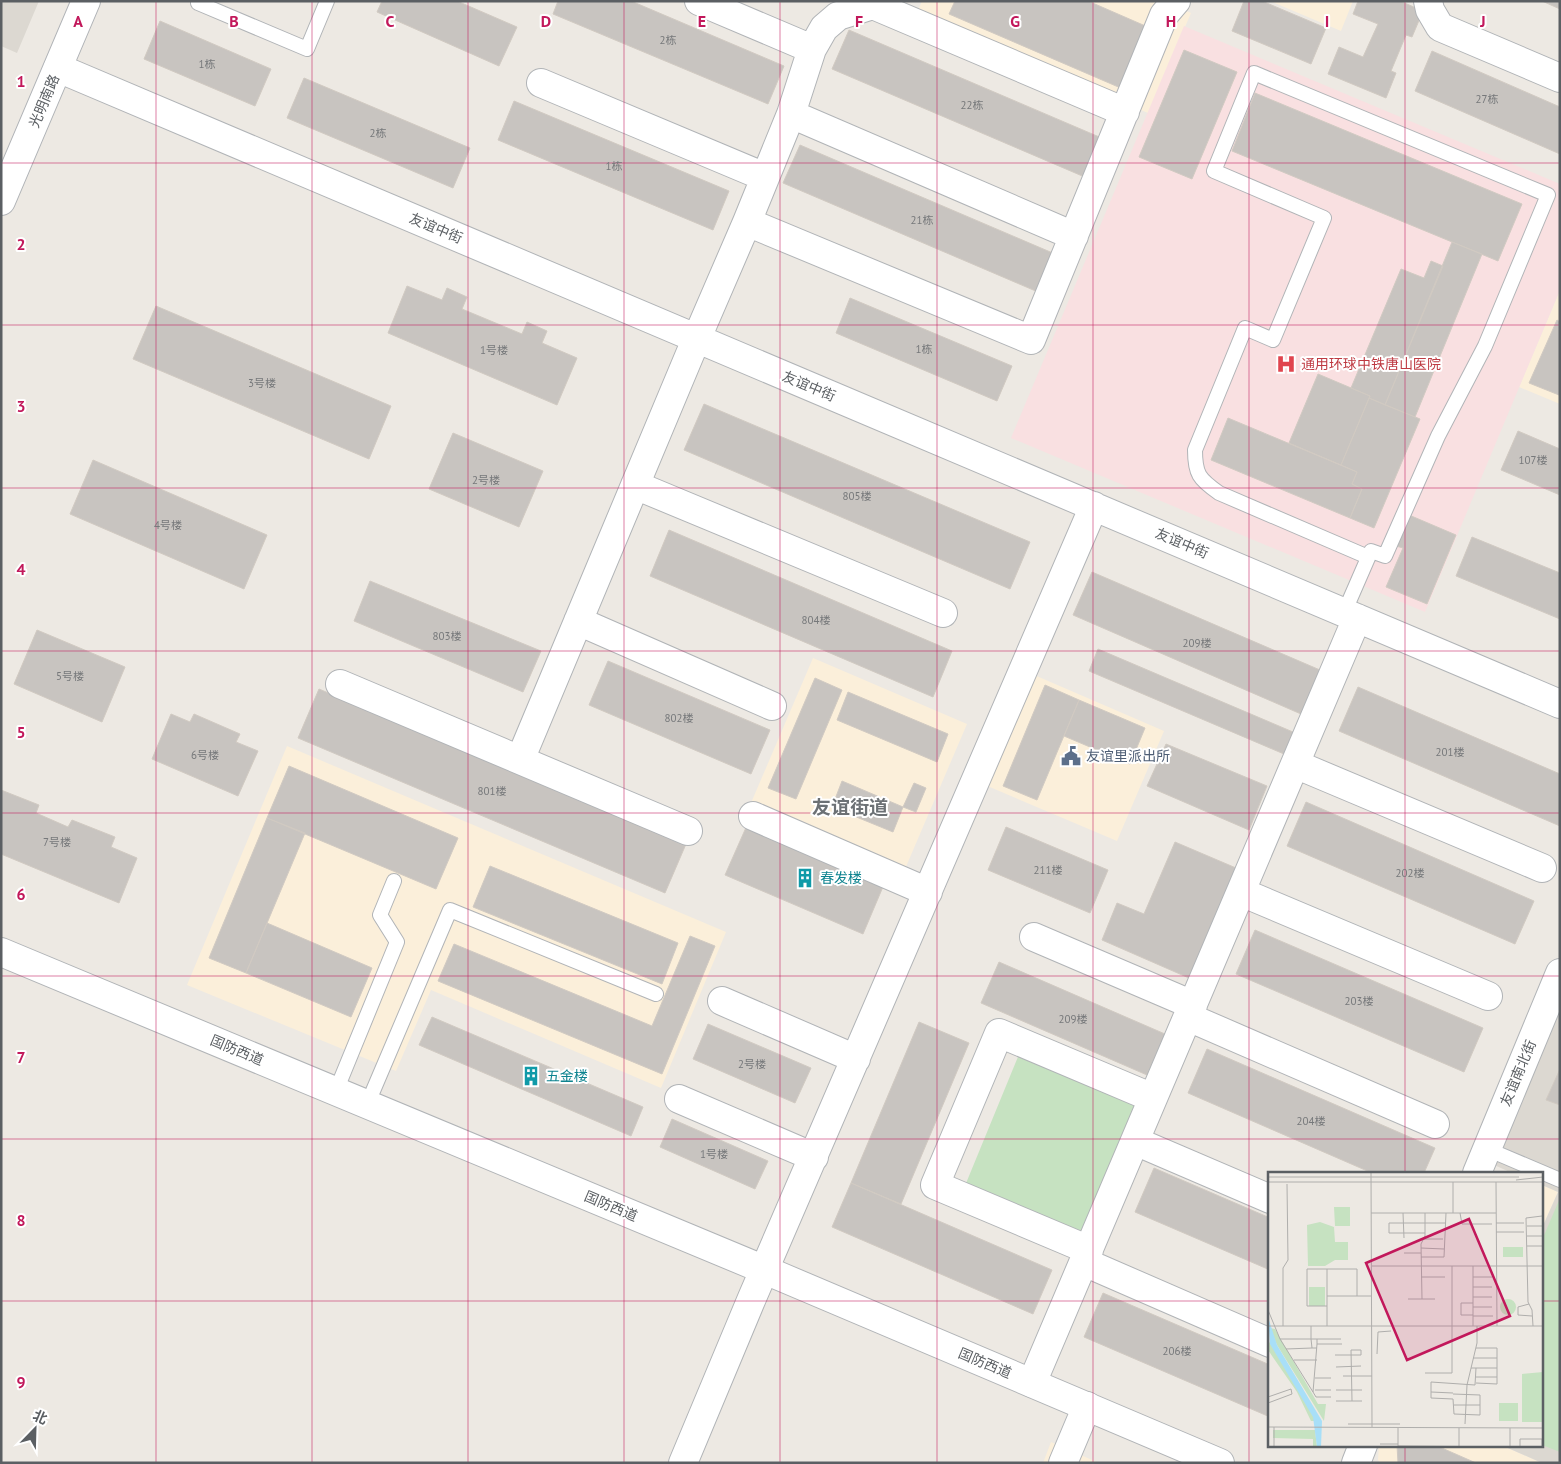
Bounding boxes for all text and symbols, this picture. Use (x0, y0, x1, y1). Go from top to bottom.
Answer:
text: A (73, 11, 83, 31)
text: B (229, 11, 239, 31)
text: C (386, 11, 395, 31)
text: D (541, 11, 551, 31)
text: E (698, 11, 706, 31)
text: F (855, 11, 863, 31)
text: G (1010, 11, 1020, 31)
text: H (1166, 11, 1176, 31)
text: I (1325, 11, 1329, 31)
text: J (1479, 11, 1486, 31)
house number: 2栋 (660, 33, 677, 47)
house number: 1栋 (199, 57, 216, 71)
text: 1 (16, 71, 26, 91)
street label: 光明南路 (25, 72, 63, 130)
house number: 27栋 (1476, 92, 1499, 106)
house number: 22栋 (961, 98, 984, 112)
house number: 2栋 (370, 126, 387, 140)
house number: 1栋 (606, 159, 623, 173)
street label: 友谊中街 (407, 209, 465, 247)
house number: 21栋 (911, 213, 934, 227)
text: 2 (16, 234, 26, 254)
house number: 1栋 (916, 342, 933, 356)
house number: 1号楼 (480, 343, 508, 357)
hospital icon: 通用环球中铁唐山医院 (1275, 353, 1297, 375)
place label: 通用环球中铁唐山医院 (1301, 355, 1441, 373)
street label: 友谊中街 (780, 367, 838, 405)
house number: 3号楼 (248, 376, 276, 390)
text: 3 (16, 396, 26, 416)
house number: 107楼 (1519, 453, 1548, 467)
house number: 2号楼 (472, 473, 500, 487)
house number: 805楼 (843, 489, 872, 503)
house number: 4号楼 (154, 518, 182, 532)
street label: 友谊中街 (1153, 524, 1211, 562)
text: 4 (16, 559, 26, 579)
house number: 804楼 (802, 613, 831, 627)
house number: 803楼 (433, 629, 462, 643)
house number: 209楼 (1183, 636, 1212, 650)
house number: 5号楼 (56, 669, 84, 683)
house number: 802楼 (665, 711, 694, 725)
text: 5 (16, 722, 26, 742)
public building icon: 友谊里派出所 (1060, 745, 1082, 767)
house number: 201楼 (1436, 745, 1465, 759)
place label: 友谊里派出所 (1086, 747, 1170, 765)
house number: 6号楼 (191, 748, 219, 762)
house number: 801楼 (478, 784, 507, 798)
district label: 友谊街道 (812, 795, 888, 819)
house number: 7号楼 (43, 835, 71, 849)
house number: 211楼 (1034, 863, 1063, 877)
house number: 202楼 (1396, 866, 1425, 880)
building icon: 春发楼 (794, 867, 816, 889)
place label: 春发楼 (820, 869, 862, 887)
text: 6 (16, 884, 26, 904)
house number: 203楼 (1345, 994, 1374, 1008)
house number: 209楼 (1059, 1012, 1088, 1026)
street label: 国防西道 (208, 1031, 266, 1069)
street label: 友谊南北街 (1496, 1037, 1540, 1109)
text: 7 (16, 1047, 26, 1067)
house number: 2号楼 (738, 1057, 766, 1071)
building icon: 五金楼 (520, 1065, 542, 1087)
place label: 五金楼 (546, 1067, 588, 1085)
house number: 204楼 (1297, 1114, 1326, 1128)
house number: 1号楼 (700, 1147, 728, 1161)
inset map (1268, 1172, 1544, 1446)
street label: 国防西道 (582, 1187, 640, 1225)
text: 8 (16, 1210, 26, 1230)
street label: 国防西道 (956, 1344, 1014, 1382)
house number: 206楼 (1163, 1344, 1192, 1358)
text: 9 (16, 1372, 26, 1392)
north arrow (10, 1404, 60, 1454)
text: 北 (30, 1406, 50, 1428)

